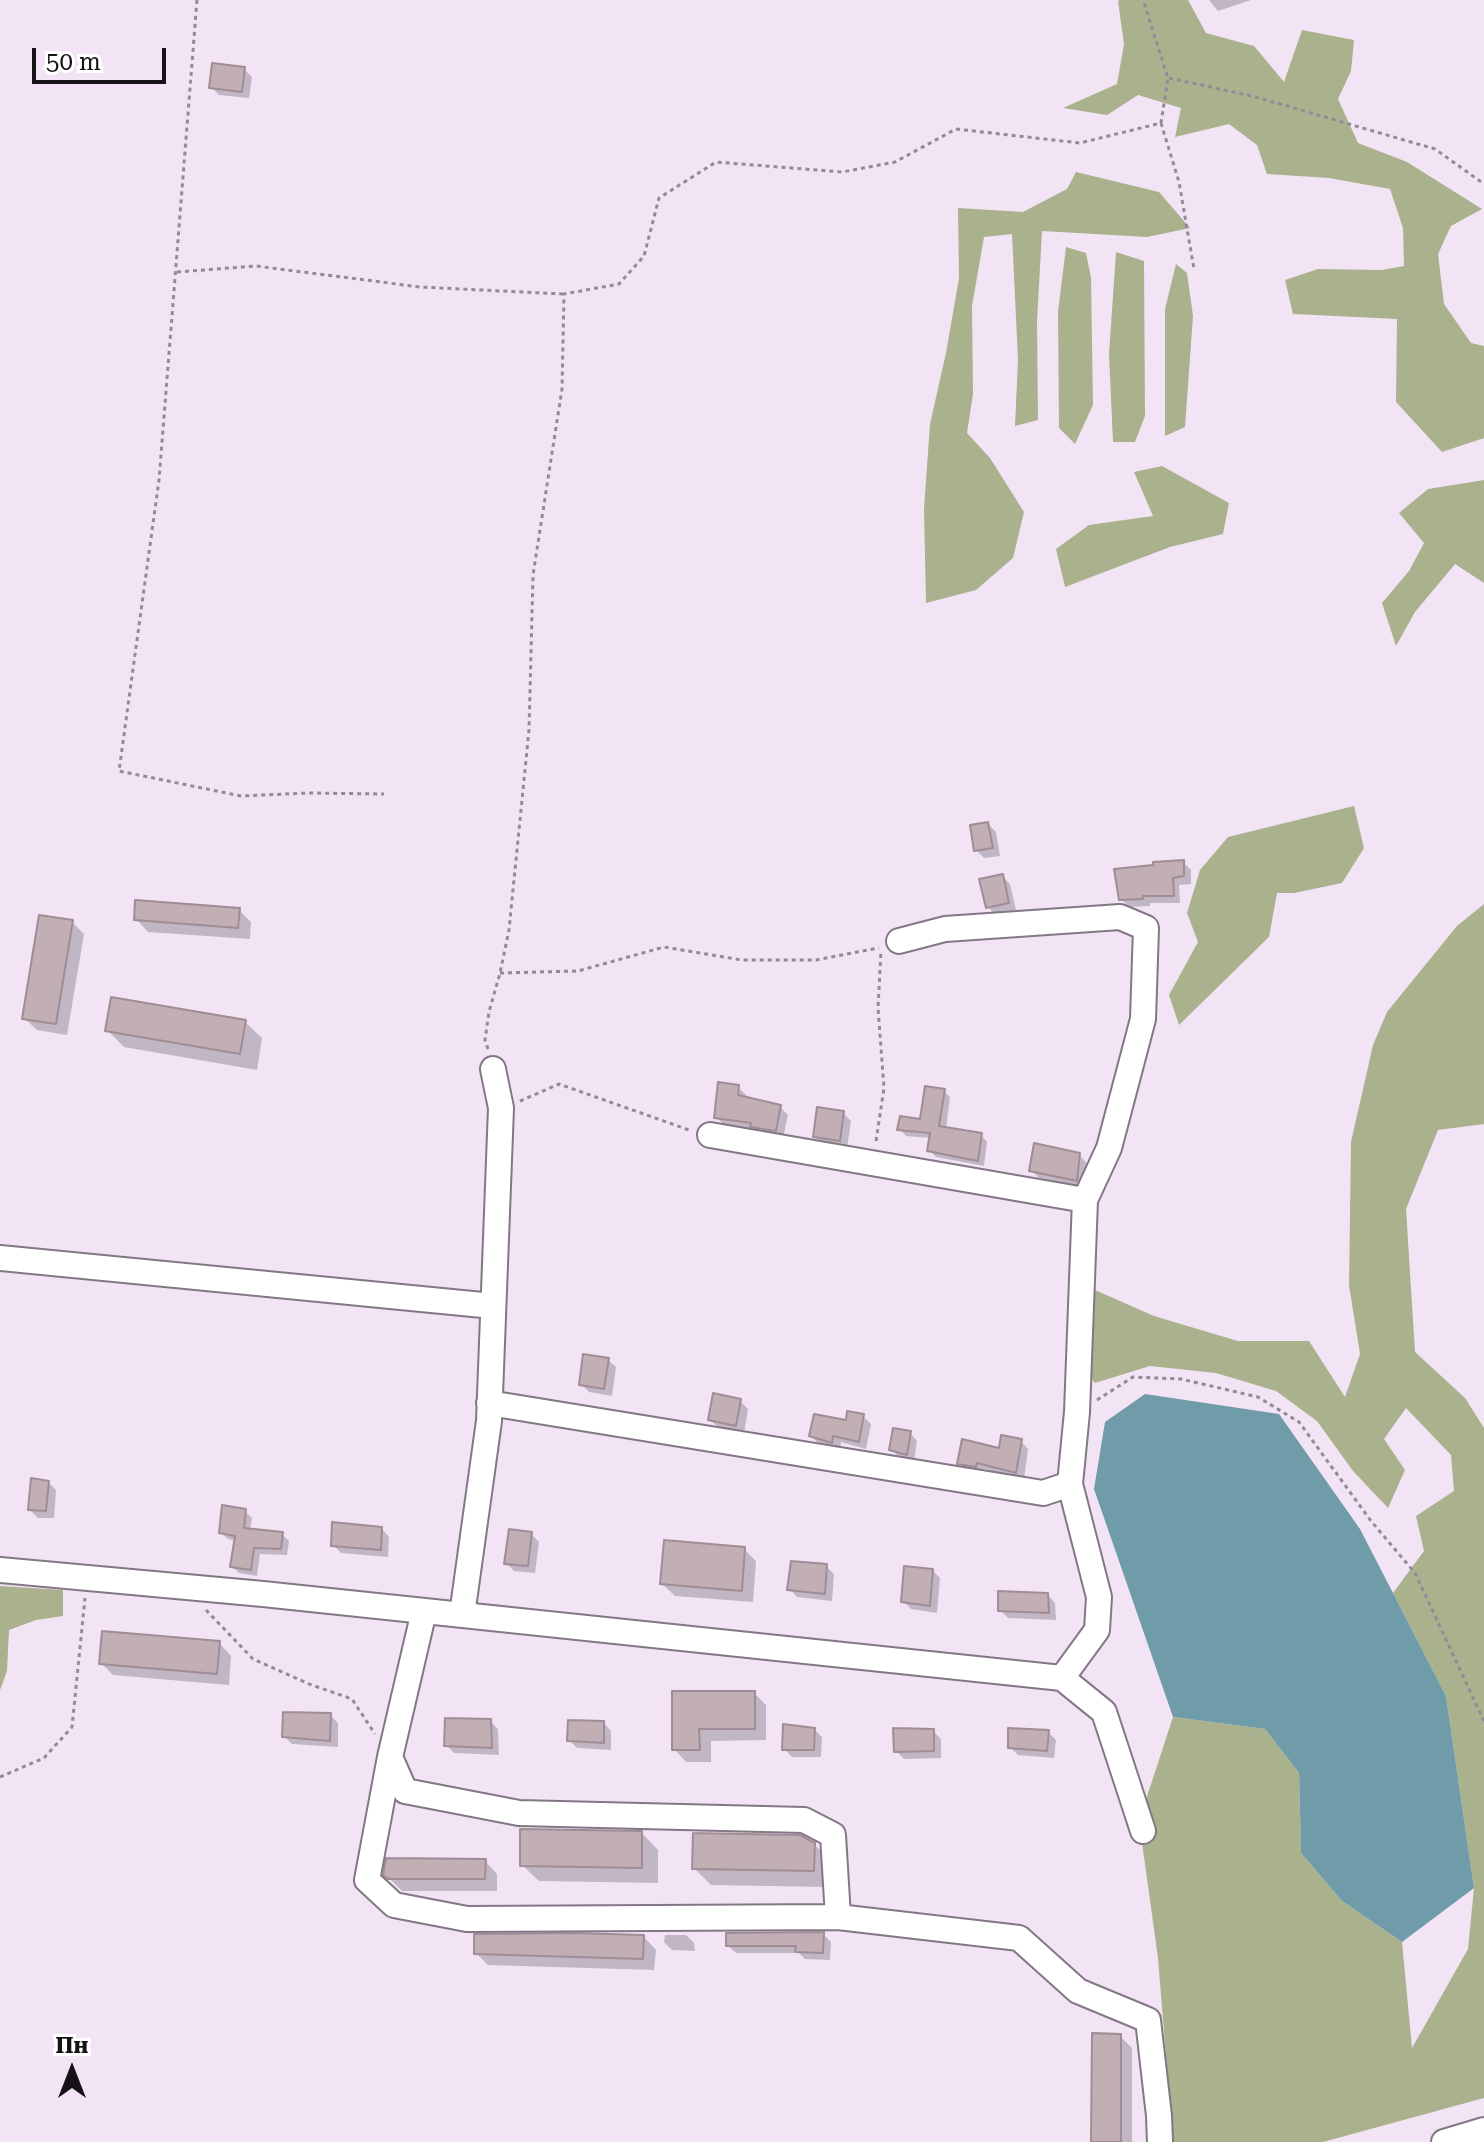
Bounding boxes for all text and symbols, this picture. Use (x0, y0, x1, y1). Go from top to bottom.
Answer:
scale bar (36, 32, 170, 82)
text: 50 m (46, 48, 101, 76)
north arrow (32, 2030, 112, 2110)
text: Пн (56, 2033, 88, 2058)

